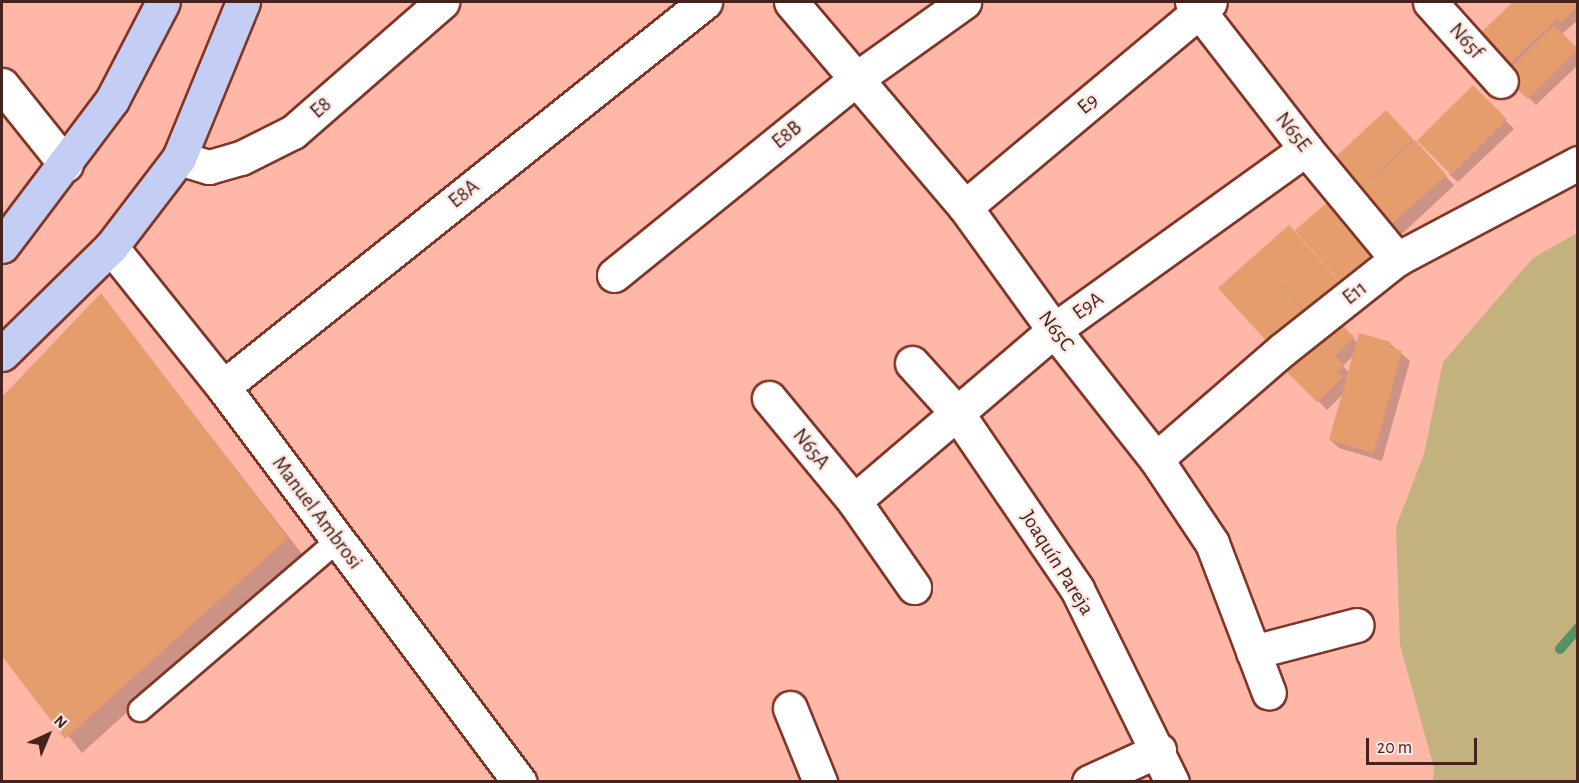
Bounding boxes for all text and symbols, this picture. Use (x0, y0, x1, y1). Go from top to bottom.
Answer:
street label: N65f (1443, 18, 1489, 64)
street label: E9 (1072, 88, 1104, 120)
street label: E8 (305, 92, 337, 124)
street label: N65E (1270, 107, 1316, 157)
street label: E8B (767, 115, 807, 155)
street label: E8A (444, 174, 484, 214)
street label: E11 (1338, 276, 1372, 310)
street label: E9A (1068, 286, 1108, 326)
street label: N65C (1033, 306, 1079, 356)
street label: N65A (787, 424, 835, 474)
street label: Manuel Ambrosi (266, 452, 368, 574)
street label: Joaquín Pareja (1015, 506, 1099, 620)
north arrow (18, 705, 78, 765)
text: N (51, 712, 70, 732)
scale bar (1369, 726, 1480, 764)
text: 20 m (1377, 739, 1412, 757)

